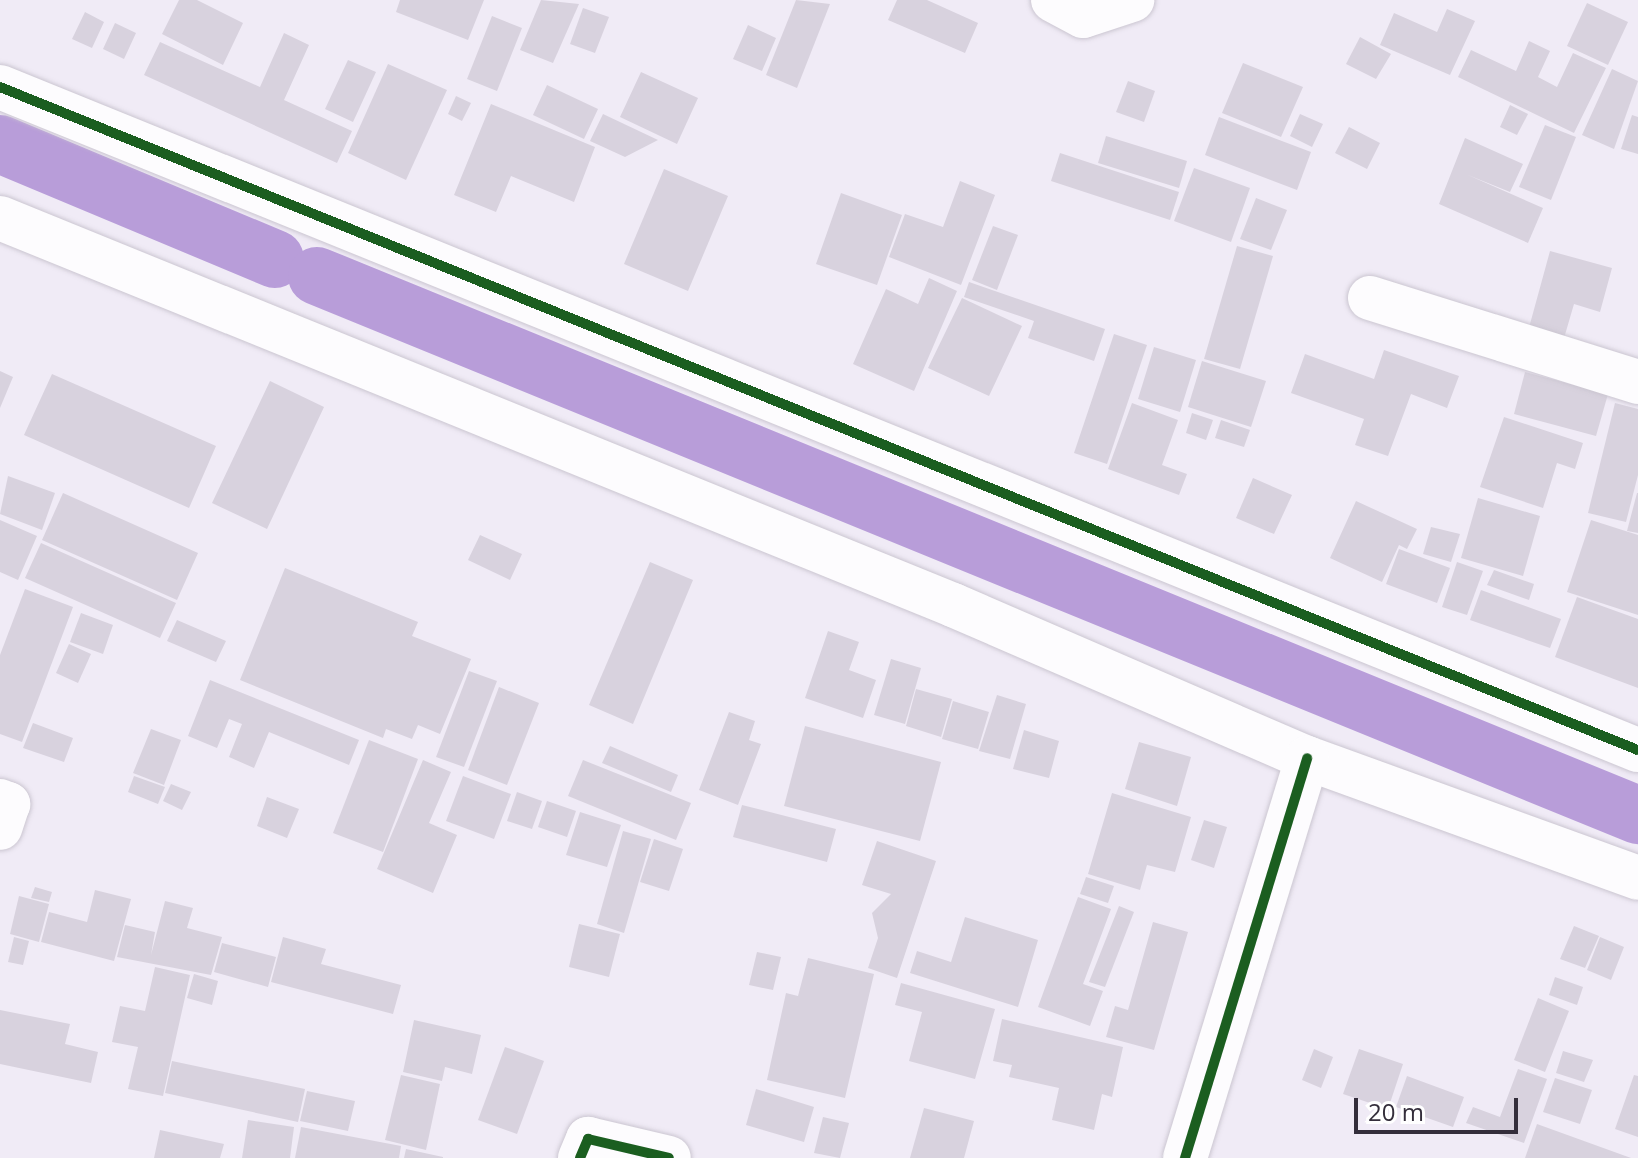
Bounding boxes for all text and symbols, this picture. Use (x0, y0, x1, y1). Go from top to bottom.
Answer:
scale bar (1358, 1082, 1522, 1132)
text: 20 m (1368, 1095, 1424, 1128)

